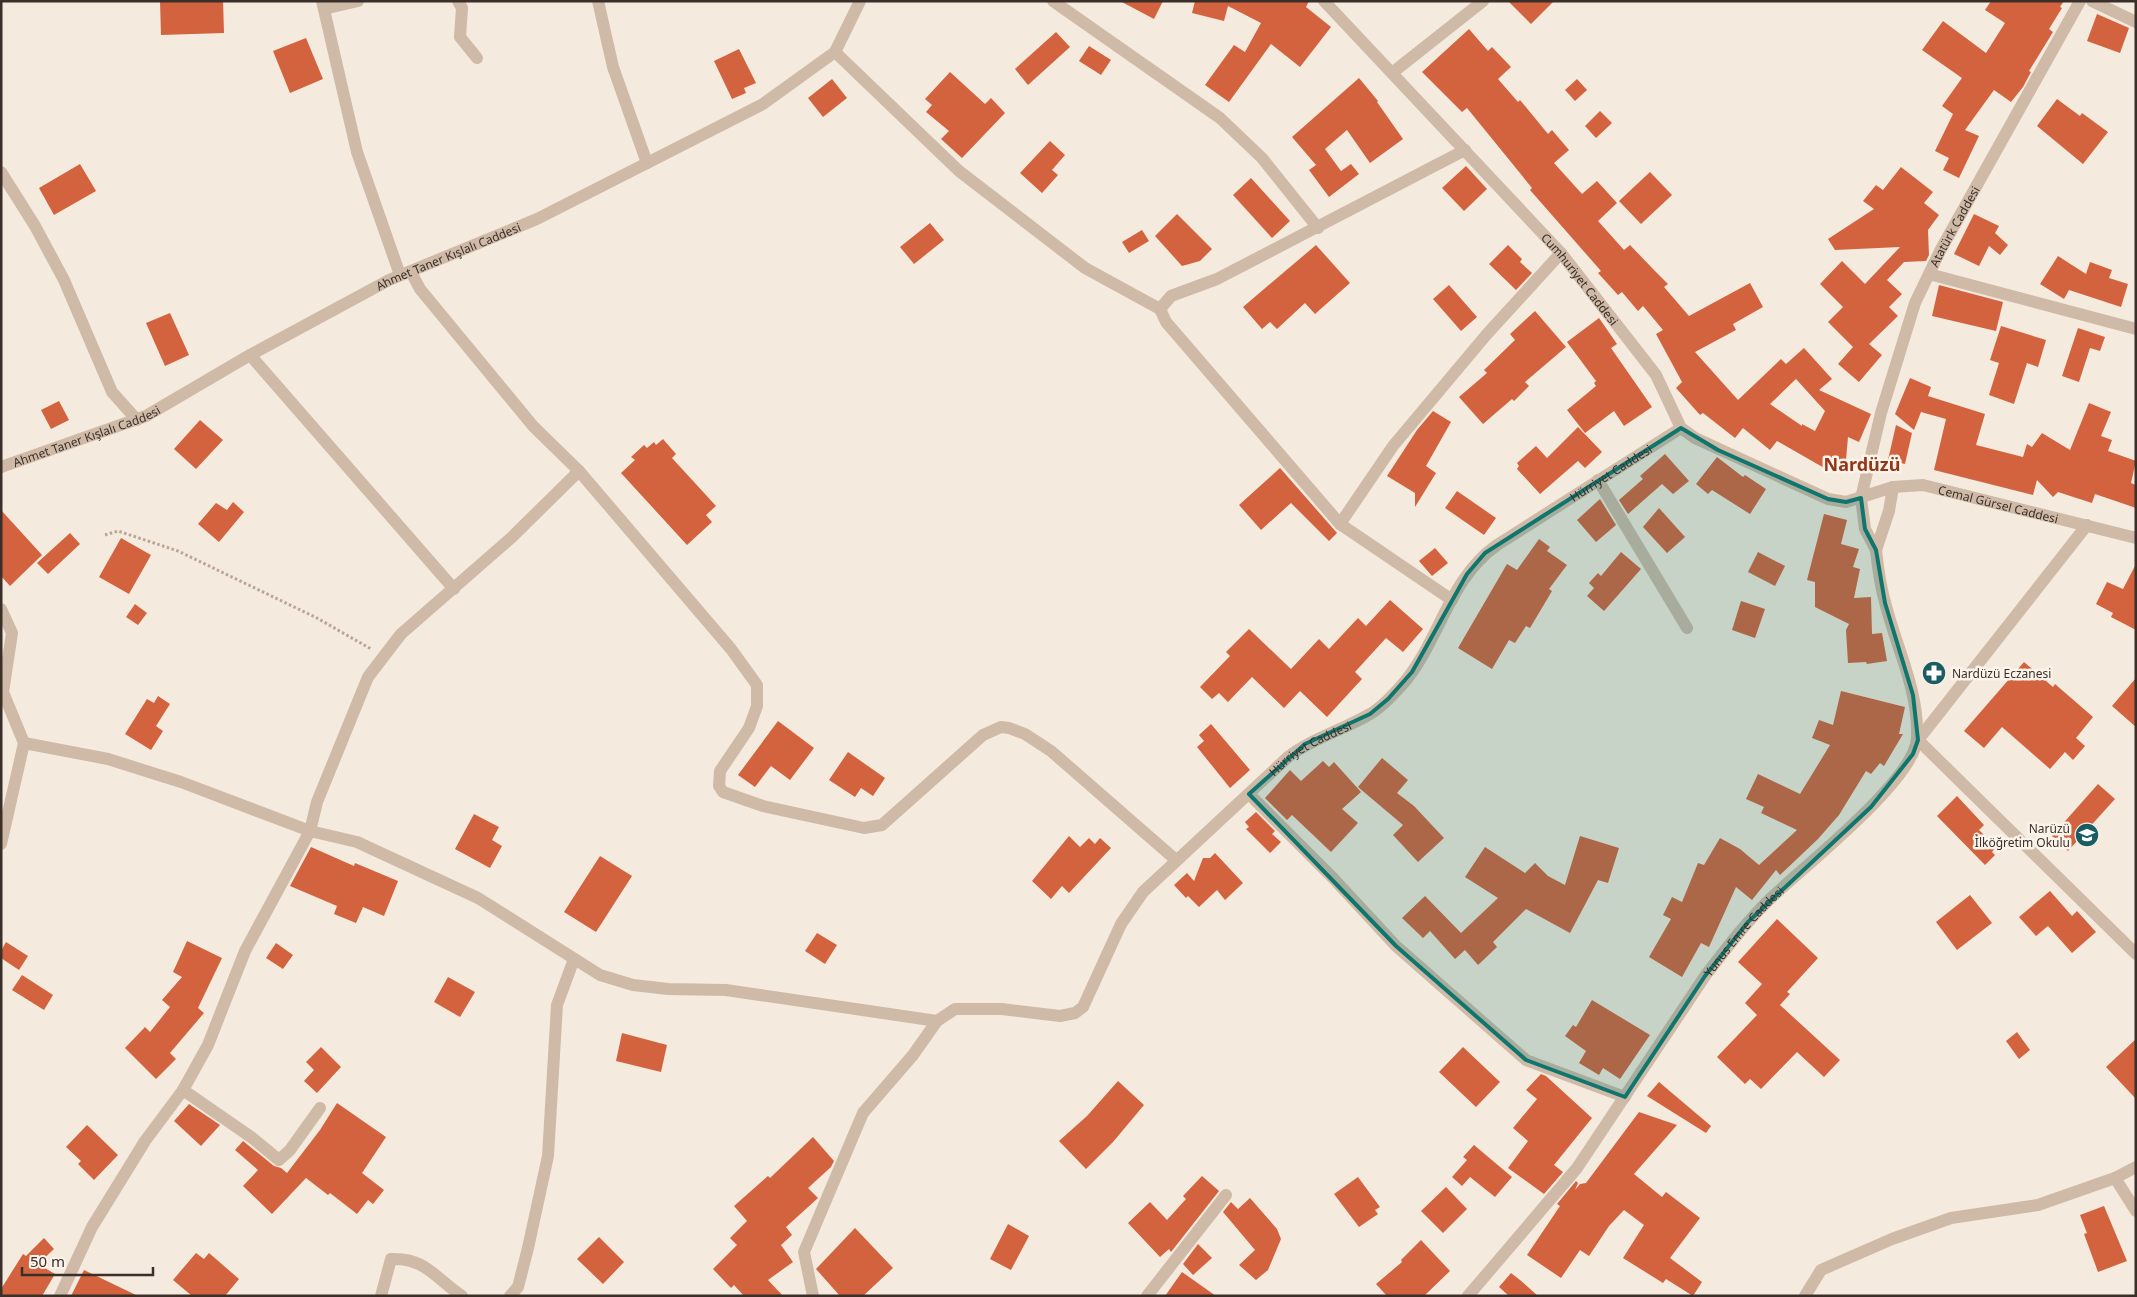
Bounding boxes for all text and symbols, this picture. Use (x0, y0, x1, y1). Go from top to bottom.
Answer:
street label: Atatürk Caddesi (1925, 183, 1983, 270)
street label: Ahmet Taner Kışlalı Caddesi (373, 218, 523, 294)
street label: Cumhuriyet Caddesi (1538, 229, 1623, 329)
street label: Ahmet Taner Kışlalı Caddesi (11, 401, 163, 471)
street label: Hürriyet Caddesi (1566, 440, 1655, 505)
district label: Nardüzü (1824, 452, 1900, 476)
street label: Cemal Gürsel Caddesi (1937, 481, 2060, 527)
pharmacy icon: Nardüzü Eczanesi (1921, 660, 1947, 686)
place label: Nardüzü Eczanesi (1952, 665, 2051, 682)
street label: Hürriyet Caddesi (1265, 717, 1354, 780)
place label: Narüzü İlköğretim Okulu (1975, 820, 2070, 851)
school or university icon: Narüzü İlköğretim Okulu (2074, 822, 2100, 848)
street label: Yunus Emre Caddesi (1699, 882, 1787, 980)
scale bar (22, 1244, 154, 1276)
text: 50 m (30, 1251, 65, 1271)

